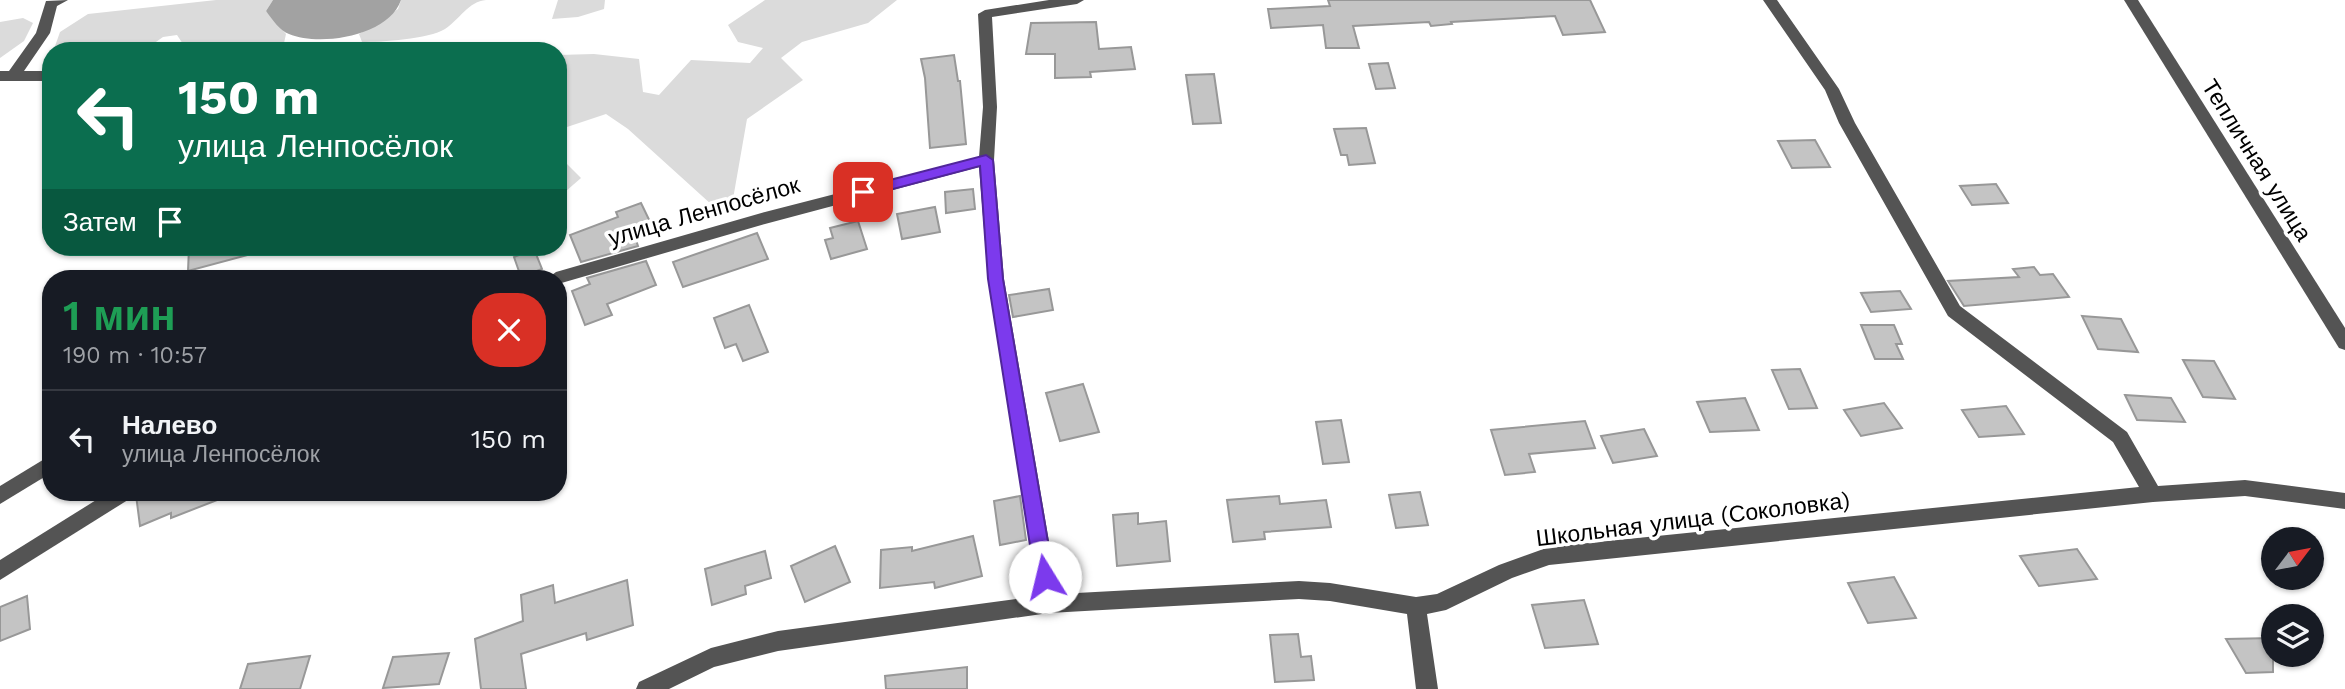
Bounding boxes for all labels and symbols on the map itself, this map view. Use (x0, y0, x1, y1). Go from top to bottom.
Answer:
street label: Тепличная улица (2196, 75, 2317, 246)
pin (833, 162, 893, 222)
street label: улица Ленпосёлок (605, 171, 804, 252)
street label: Школьная улица (Соколовка) (1535, 487, 1852, 552)
north arrow (2261, 527, 2324, 590)
position arrow (1008, 540, 1082, 614)

